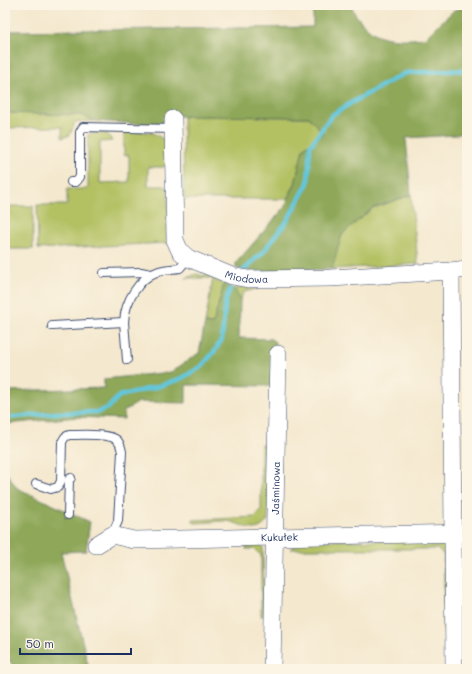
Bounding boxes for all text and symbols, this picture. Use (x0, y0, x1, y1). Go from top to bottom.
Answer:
street label: Miodowa (223, 267, 268, 286)
street label: Jaśminowa (268, 461, 283, 515)
street label: Kukułek (261, 530, 298, 544)
scale bar (20, 630, 131, 656)
text: 50 m (26, 635, 54, 651)

